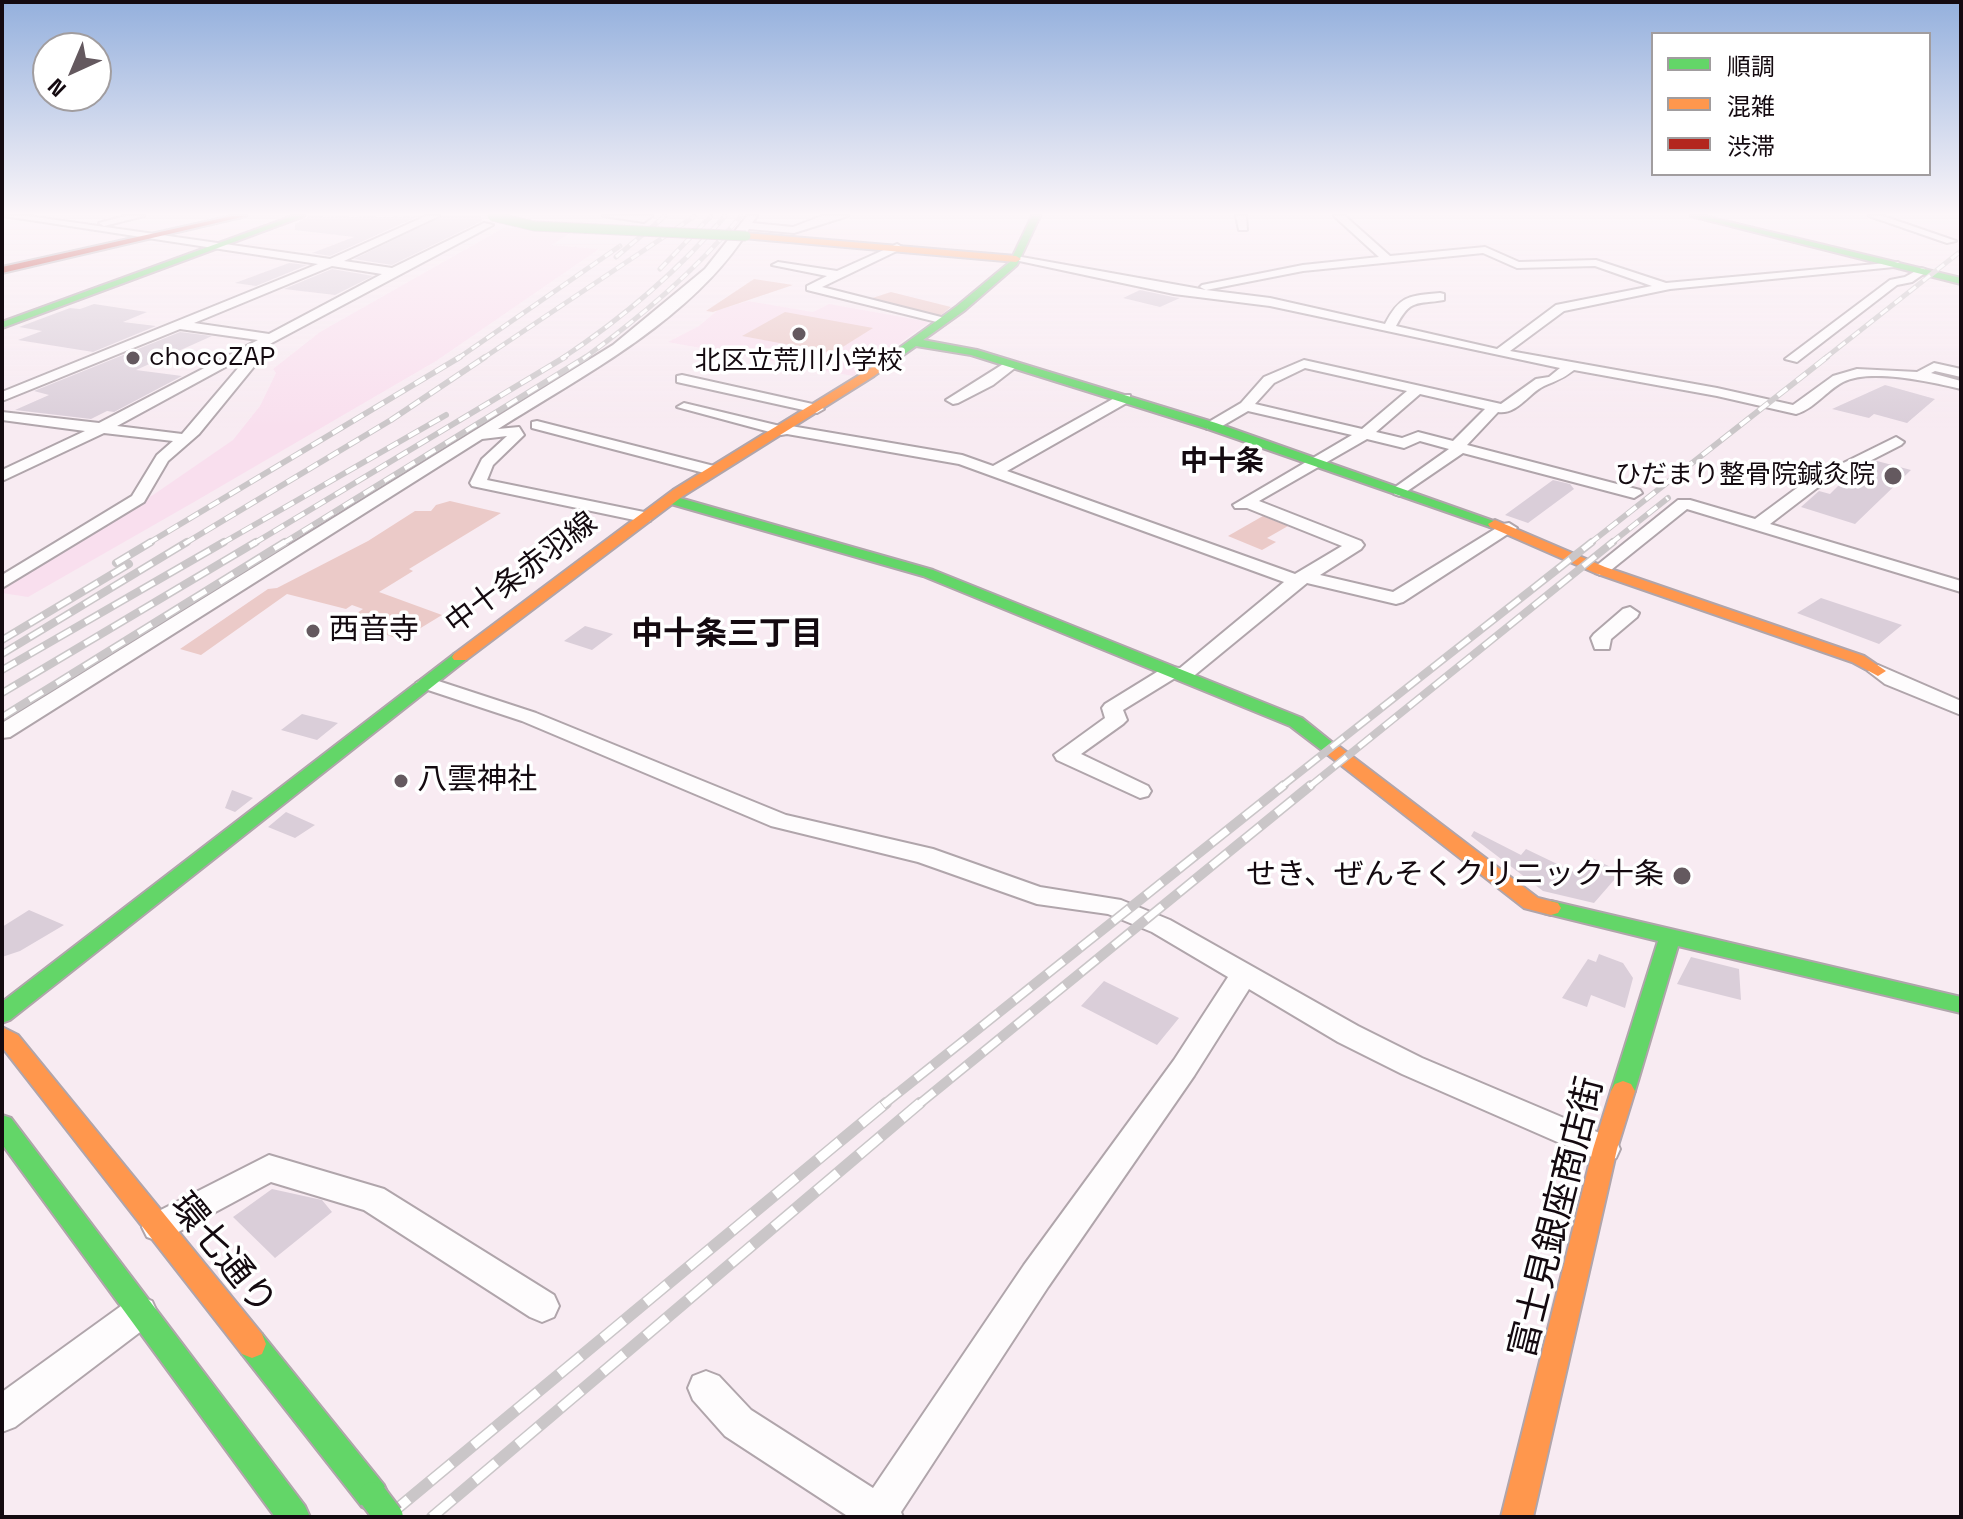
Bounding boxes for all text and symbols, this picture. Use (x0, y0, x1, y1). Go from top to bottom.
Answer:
north arrow (32, 32, 112, 112)
legend (1651, 32, 1931, 176)
text: 順調 (1727, 51, 1775, 82)
text: N (42, 73, 72, 103)
text: 混雑 (1727, 91, 1775, 122)
text: 渋滞 (1727, 131, 1775, 162)
marker: 北区立荒川小学校 (790, 325, 808, 343)
place label: chocoZAP (149, 342, 275, 374)
place label: 北区立荒川小学校 (695, 346, 903, 378)
marker: chocoZAP (124, 349, 142, 367)
district label: 中十条 (1180, 445, 1264, 479)
place label: ひだまり整骨院鍼灸院 (1615, 460, 1875, 492)
marker: ひだまり整骨院鍼灸院 (1882, 465, 1904, 487)
street label: 中十条赤羽線 (439, 505, 605, 643)
place label: 西音寺 (329, 613, 419, 649)
district label: 中十条三丁目 (631, 616, 823, 654)
marker: 西音寺 (304, 622, 322, 640)
place label: 八雲神社 (417, 763, 537, 799)
marker: 八雲神社 (392, 772, 410, 790)
place label: せき、ぜんそくクリニック十条 (1246, 858, 1664, 894)
marker: せき、ぜんそくクリニック十条 (1671, 865, 1693, 887)
street label: 富士見銀座商店街 (1502, 1073, 1614, 1363)
street label: 環七通り (160, 1185, 284, 1325)

